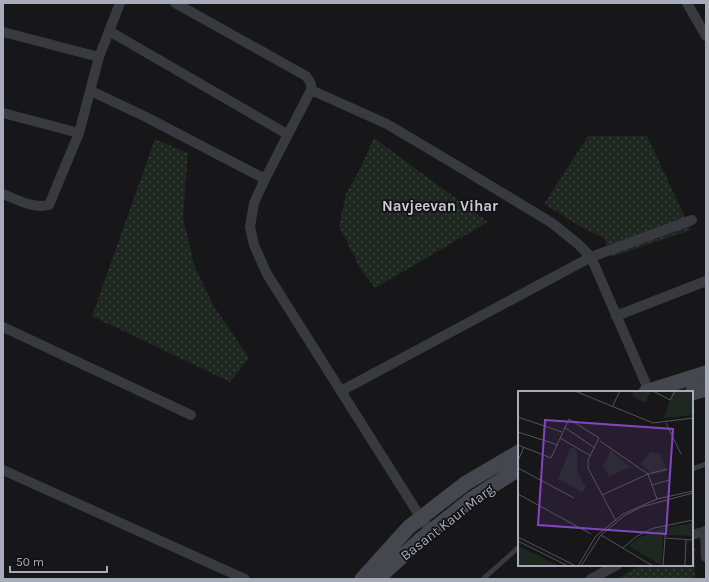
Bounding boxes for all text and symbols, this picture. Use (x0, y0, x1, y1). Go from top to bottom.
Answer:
district label: Navjeevan Vihar (382, 197, 498, 215)
inset map (518, 391, 693, 566)
street label: Basant Kaur Marg (397, 481, 497, 564)
scale bar (10, 548, 107, 574)
text: 50 m (16, 555, 44, 569)

